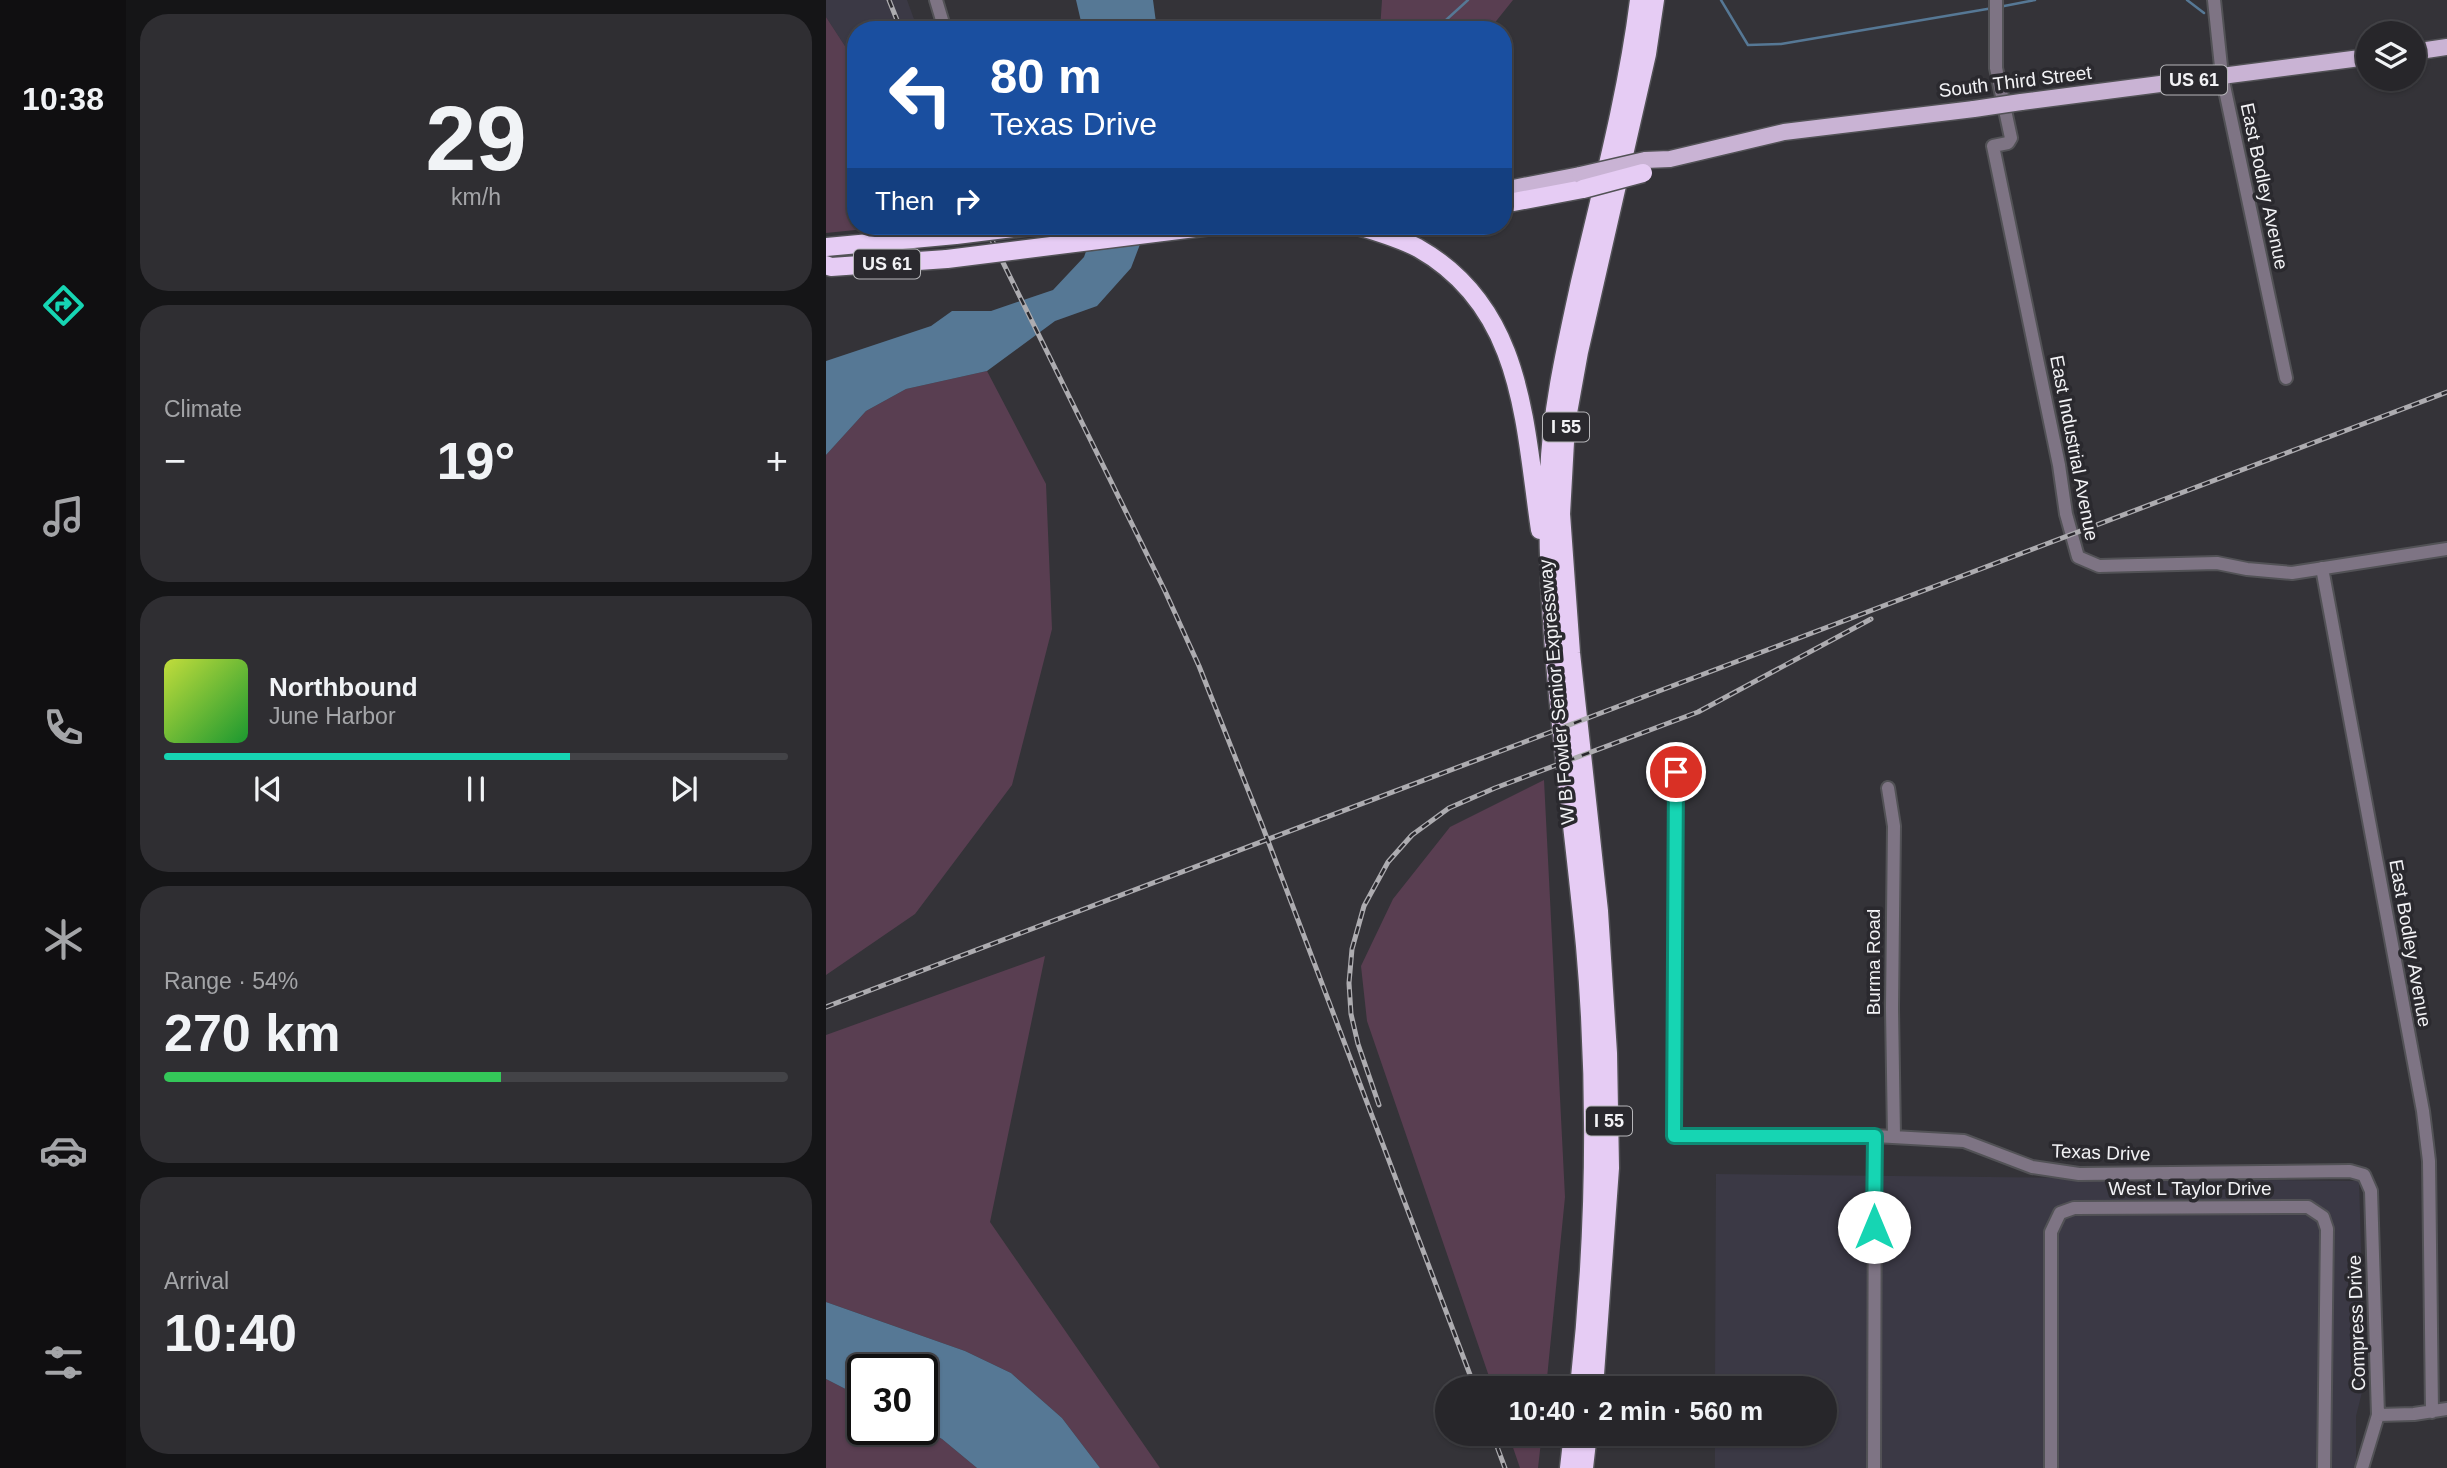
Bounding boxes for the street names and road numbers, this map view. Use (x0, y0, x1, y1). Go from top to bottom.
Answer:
street label: South Third Street (1937, 62, 2093, 101)
road number: US 61 (2161, 66, 2227, 94)
street label: East Bodley Avenue (2237, 101, 2292, 271)
road number: US 61 (854, 250, 920, 278)
street label: East Industrial Avenue (2046, 353, 2103, 543)
road number: I 55 (1543, 412, 1589, 442)
street label: W B Fowler Senior Expressway (1534, 558, 1579, 825)
street label: East Bodley Avenue (2385, 858, 2436, 1028)
street label: Burma Road (1863, 909, 1884, 1015)
road number: I 55 (1586, 1106, 1632, 1136)
street label: Texas Drive (2051, 1140, 2151, 1165)
street label: West L Taylor Drive (2108, 1178, 2272, 1199)
street label: Compress Drive (2344, 1255, 2369, 1391)

